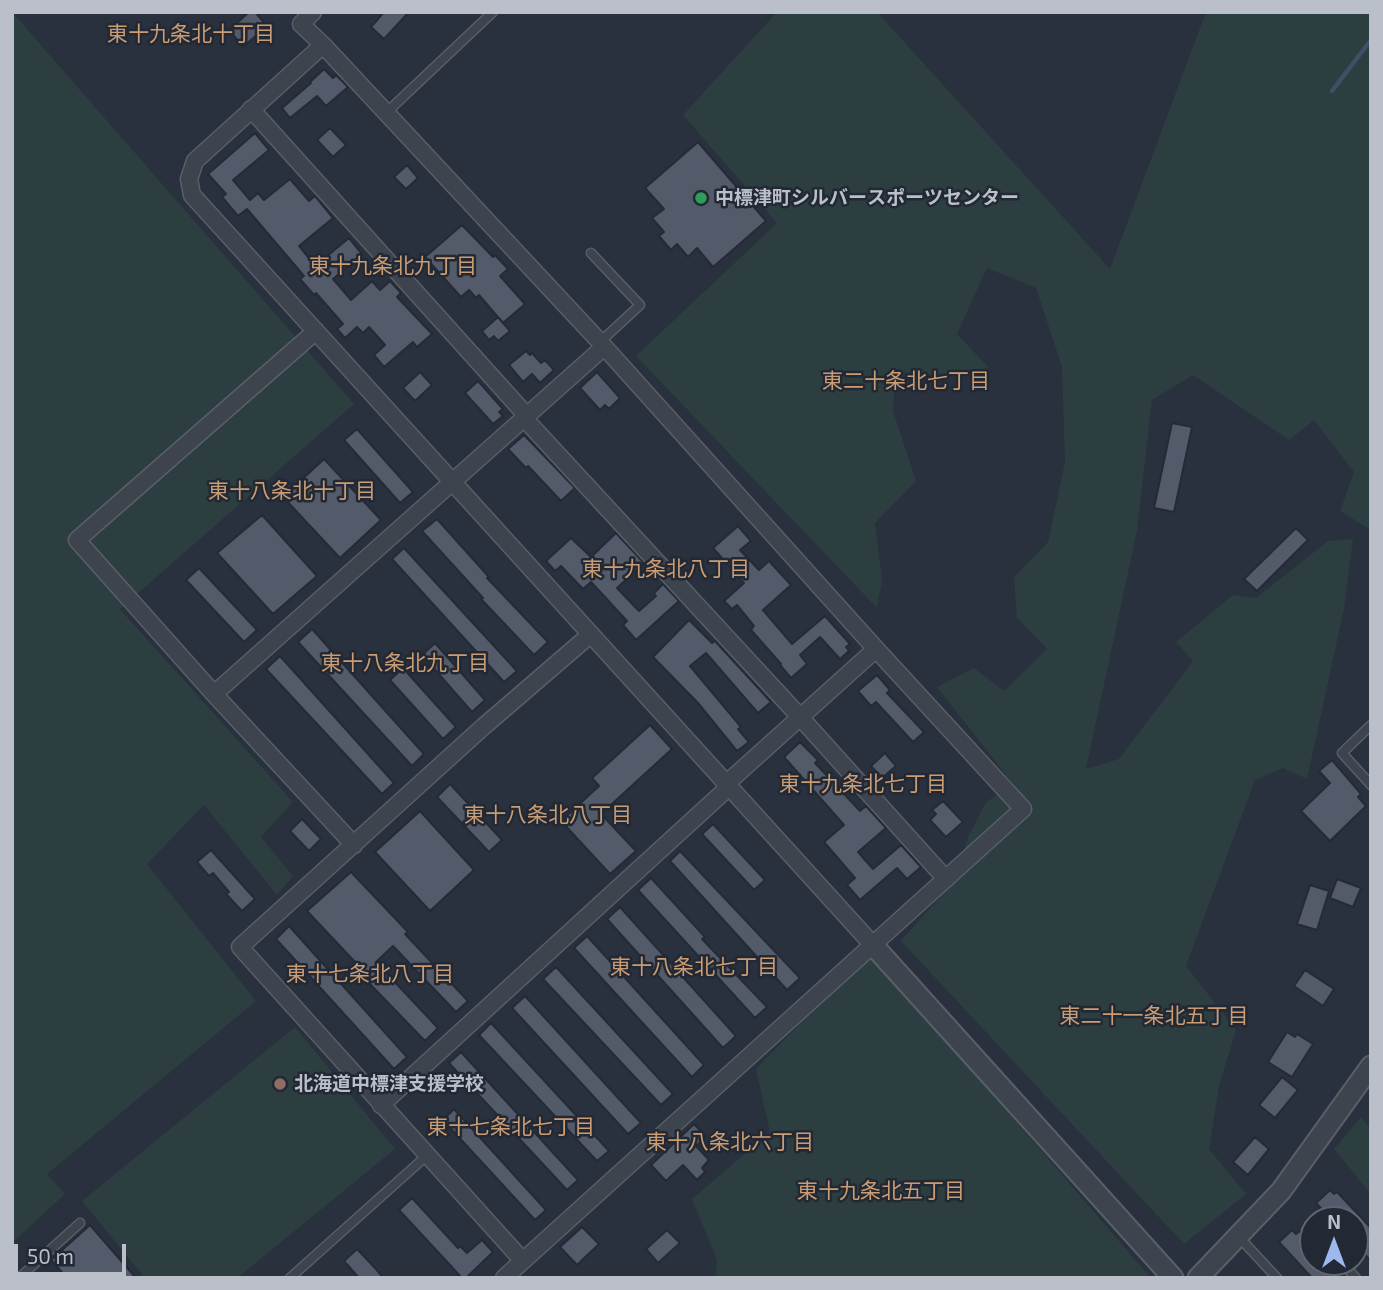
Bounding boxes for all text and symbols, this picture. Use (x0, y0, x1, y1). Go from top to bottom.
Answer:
district label: 東十九条北十丁目 (107, 21, 275, 47)
place label: 中標津町シルバースポーツセンター (715, 187, 1019, 209)
marker: 中標津町シルバースポーツセンター (693, 190, 709, 206)
district label: 東十九条北九丁目 (309, 253, 477, 279)
district label: 東二十条北七丁目 (822, 368, 990, 394)
district label: 東十八条北十丁目 (208, 478, 376, 504)
district label: 東十九条北八丁目 (582, 556, 750, 582)
district label: 東十八条北九丁目 (321, 650, 489, 676)
district label: 東十九条北七丁目 (779, 771, 947, 797)
district label: 東十八条北八丁目 (464, 802, 632, 828)
district label: 東十八条北七丁目 (610, 954, 778, 980)
district label: 東十七条北八丁目 (286, 961, 454, 987)
district label: 東二十一条北五丁目 (1060, 1003, 1248, 1029)
place label: 北海道中標津支援学校 (294, 1073, 484, 1095)
marker: 北海道中標津支援学校 (272, 1076, 288, 1092)
district label: 東十七条北七丁目 (427, 1114, 595, 1140)
district label: 東十八条北六丁目 (646, 1129, 814, 1155)
district label: 東十九条北五丁目 (797, 1178, 965, 1204)
north arrow (1299, 1206, 1369, 1276)
text: N (1327, 1210, 1341, 1233)
scale bar (18, 1230, 130, 1274)
text: 50 m (27, 1243, 74, 1268)

